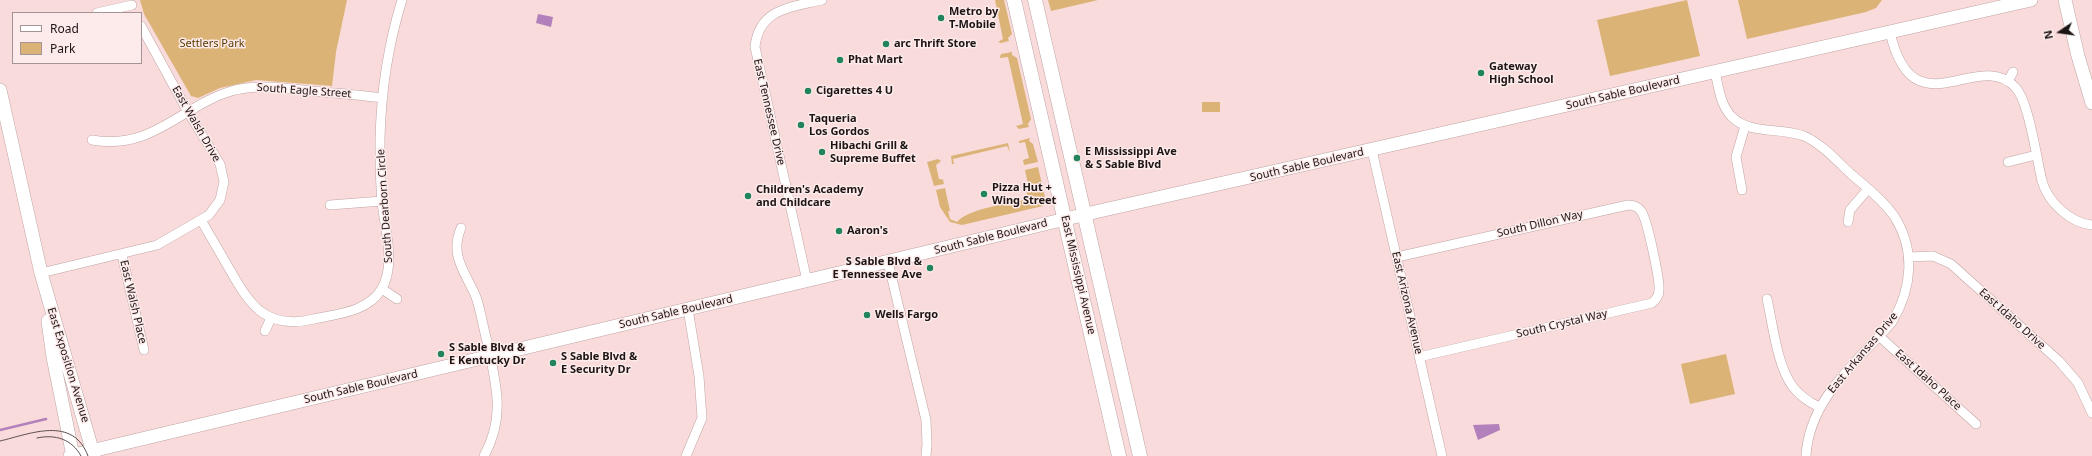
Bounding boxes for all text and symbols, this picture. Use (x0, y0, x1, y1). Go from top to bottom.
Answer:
place label: Metro by T-Mobile (949, 5, 998, 31)
legend (12, 12, 142, 64)
north arrow (2040, 12, 2080, 52)
marker: Metro by T-Mobile (936, 13, 946, 23)
text: Road (50, 20, 79, 37)
text: N (2040, 29, 2056, 41)
park label: Settlers Park (179, 37, 245, 51)
place label: arc Thrift Store (894, 37, 976, 51)
marker: arc Thrift Store (881, 39, 891, 49)
text: Park (50, 40, 75, 57)
place label: Phat Mart (848, 53, 903, 67)
marker: Phat Mart (835, 55, 845, 65)
street label: East Tennessee Drive (750, 58, 788, 166)
place label: Gateway High School (1489, 60, 1554, 86)
marker: Gateway High School (1476, 68, 1486, 78)
street label: South Sable Boulevard (1565, 73, 1681, 113)
street label: South Eagle Street (256, 81, 352, 101)
street label: East Walsh Drive (169, 84, 223, 164)
place label: Cigarettes 4 U (816, 84, 893, 98)
marker: Cigarettes 4 U (803, 86, 813, 96)
place label: Taqueria Los Gordos (809, 112, 869, 138)
marker: Taqueria Los Gordos (796, 120, 806, 130)
place label: Hibachi Grill & Supreme Buffet (830, 139, 916, 165)
place label: E Mississippi Ave & S Sable Blvd (1085, 145, 1177, 171)
street label: South Sable Boulevard (1249, 145, 1365, 185)
marker: Hibachi Grill & Supreme Buffet (817, 147, 827, 157)
street label: South Dearborn Circle (374, 149, 396, 263)
marker: E Mississippi Ave & S Sable Blvd (1072, 153, 1082, 163)
place label: Pizza Hut + Wing Street (992, 181, 1056, 207)
place label: Children's Academy and Childcare (756, 183, 863, 209)
marker: Pizza Hut + Wing Street (979, 189, 989, 199)
marker: Children's Academy and Childcare (743, 191, 753, 201)
street label: South Dillon Way (1496, 208, 1584, 240)
street label: East Mississippi Avenue (1058, 214, 1098, 336)
street label: South Sable Boulevard (933, 217, 1049, 257)
place label: Aaron's (847, 224, 888, 238)
marker: Aaron's (834, 226, 844, 236)
street label: East Arizona Avenue (1389, 250, 1425, 356)
place label: S Sable Blvd & E Tennessee Ave (832, 255, 922, 281)
street label: East Walsh Place (117, 259, 149, 345)
marker: S Sable Blvd & E Tennessee Ave (925, 263, 935, 273)
street label: East Idaho Drive (1976, 286, 2048, 352)
street label: South Sable Boulevard (618, 292, 734, 332)
street label: East Exposition Avenue (44, 306, 92, 424)
street label: South Crystal Way (1515, 307, 1609, 341)
place label: Wells Fargo (875, 308, 938, 322)
marker: Wells Fargo (862, 310, 872, 320)
street label: East Arkansas Drive (1825, 310, 1901, 396)
place label: S Sable Blvd & E Kentucky Dr (449, 341, 526, 367)
street label: East Idaho Place (1892, 347, 1964, 413)
marker: S Sable Blvd & E Kentucky Dr (436, 349, 446, 359)
place label: S Sable Blvd & E Security Dr (561, 350, 637, 376)
marker: S Sable Blvd & E Security Dr (548, 358, 558, 368)
street label: South Sable Boulevard (303, 367, 419, 407)

